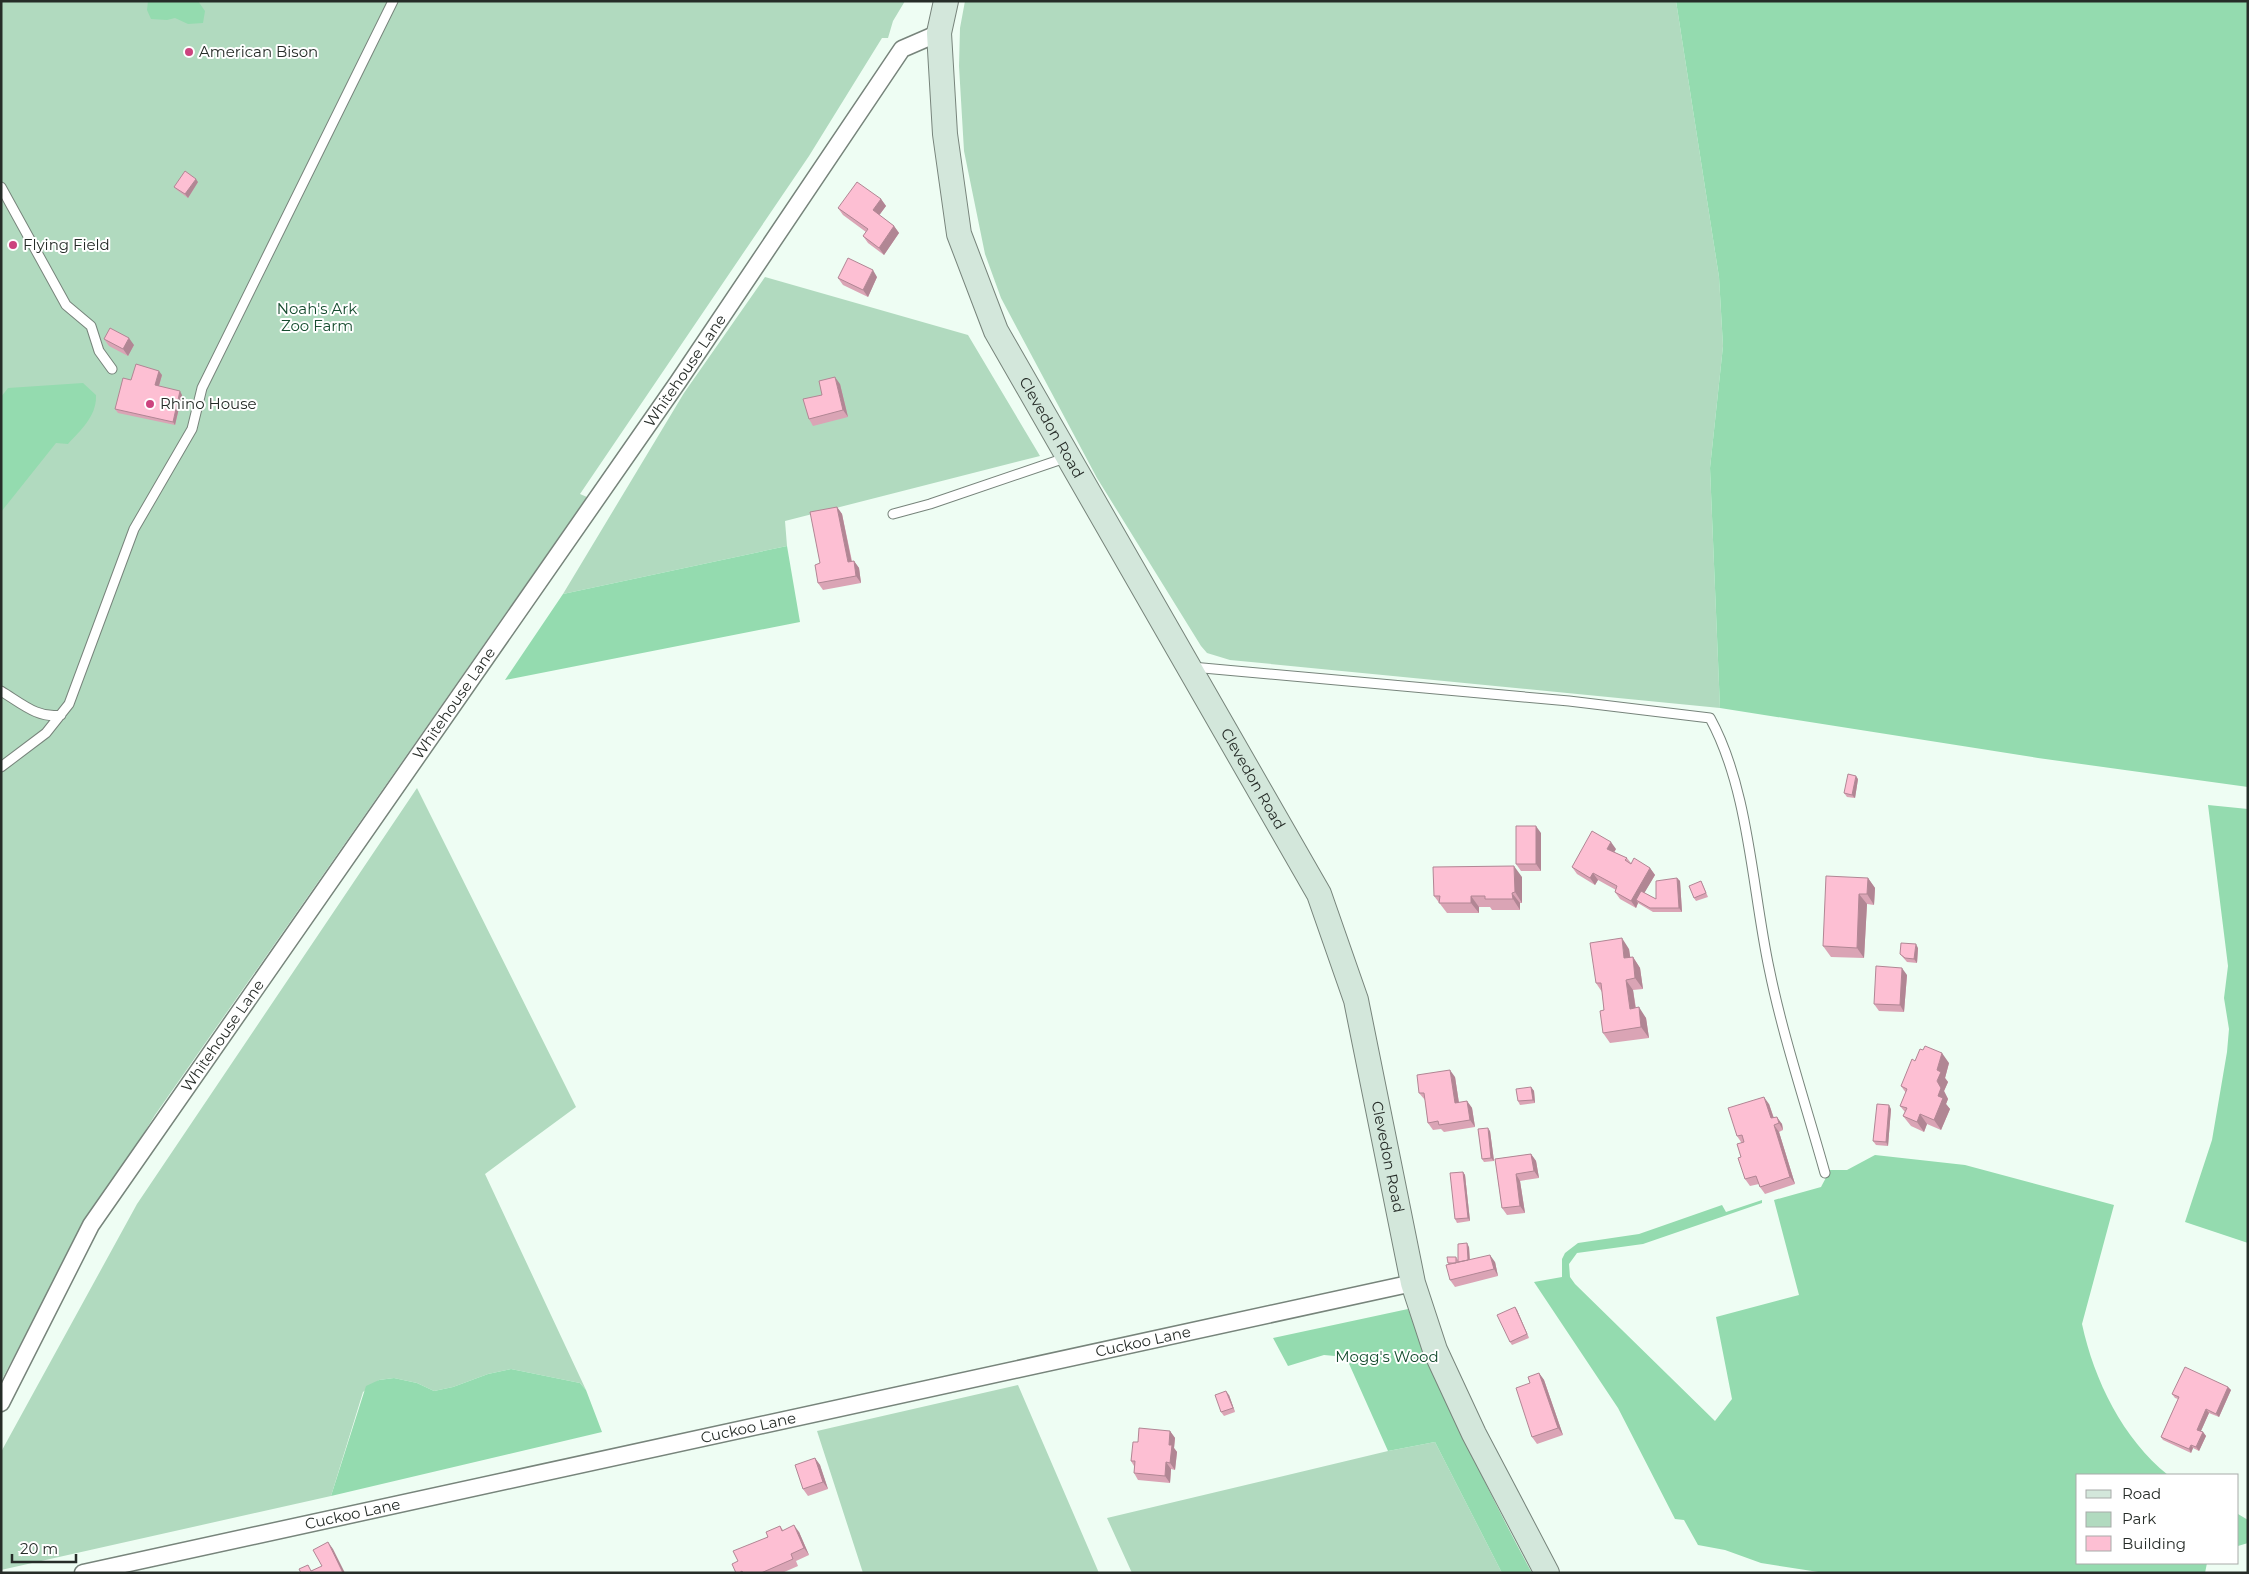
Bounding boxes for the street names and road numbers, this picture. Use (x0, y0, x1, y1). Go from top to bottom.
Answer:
street label: Whitehouse Lane (640, 311, 730, 430)
street label: Clevedon Road (1015, 373, 1088, 481)
street label: Whitehouse Lane (408, 643, 499, 763)
street label: Clevedon Road (1217, 725, 1290, 833)
street label: Whitehouse Lane (177, 976, 268, 1095)
street label: Clevedon Road (1368, 1099, 1409, 1214)
street label: Cuckoo Lane (1094, 1322, 1192, 1361)
street label: Cuckoo Lane (699, 1408, 798, 1447)
street label: Cuckoo Lane (303, 1494, 402, 1533)

